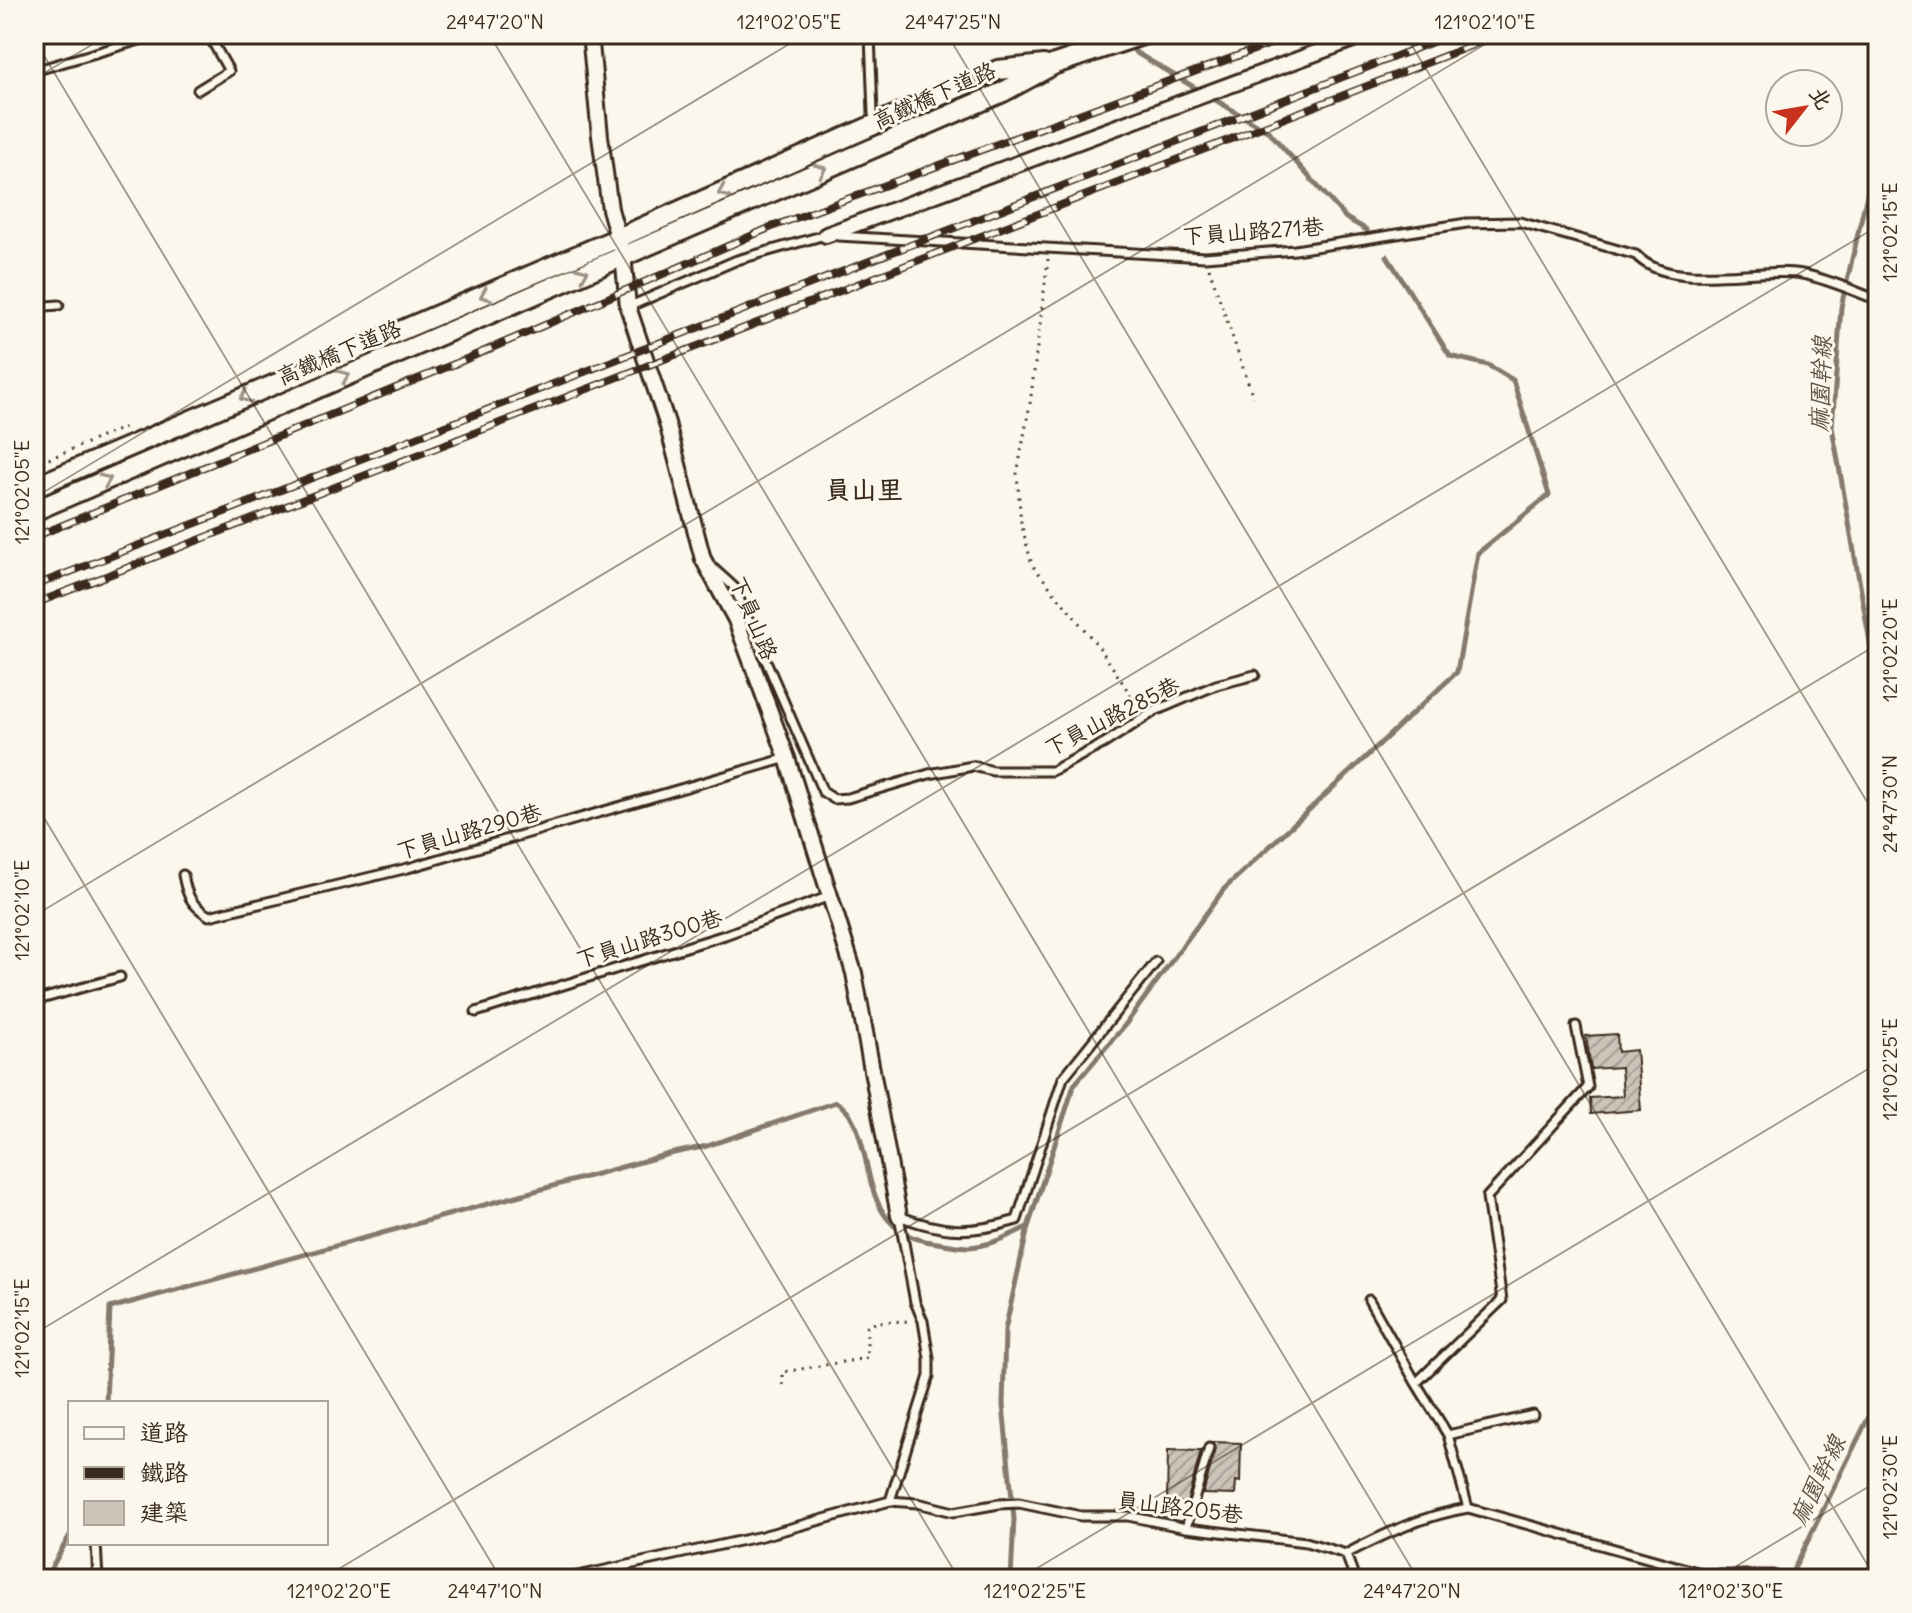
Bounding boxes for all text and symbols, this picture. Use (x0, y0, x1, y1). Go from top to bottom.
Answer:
text: 24°47'20"N (446, 9, 544, 34)
text: 121°02'05"E (737, 9, 841, 34)
text: 24°47'25"N (905, 9, 1001, 34)
text: 121°02'10"E (1434, 9, 1536, 34)
street label: 高鐵橋下道路 (868, 55, 1000, 135)
north arrow (1764, 68, 1844, 148)
text: 北 (1803, 81, 1839, 114)
one-way arrow (813, 163, 827, 179)
one-way arrow (717, 182, 731, 198)
text: 121°02'15"E (1877, 182, 1902, 282)
street label: 下員山路271巷 (1181, 212, 1325, 250)
one-way arrow (574, 266, 589, 282)
one-way arrow (478, 285, 493, 301)
street label: 高鐵橋下道路 (273, 313, 405, 391)
water label: 麻園幹線 (1803, 334, 1837, 432)
one-way arrow (336, 370, 350, 386)
one-way arrow (239, 387, 253, 403)
text: 121°02'05"E (9, 440, 34, 544)
one-way arrow (97, 473, 112, 489)
district label: 員山里 (825, 473, 903, 506)
street label: 下員山路 (724, 572, 784, 664)
text: 121°02'20"E (1877, 598, 1902, 702)
street label: 下員山路285巷 (1040, 670, 1184, 762)
text: 24°47'30"N (1877, 755, 1902, 853)
street label: 下員山路290巷 (393, 797, 545, 865)
text: 121°02'10"E (9, 859, 34, 961)
street label: 下員山路300巷 (572, 902, 726, 974)
text: 121°02'25"E (1877, 1018, 1902, 1120)
text: 121°02'15"E (9, 1278, 34, 1378)
legend (68, 1401, 328, 1545)
text: 道路 (140, 1417, 188, 1447)
water label: 麻園幹線 (1782, 1428, 1852, 1530)
text: 121°02'30"E (1877, 1435, 1902, 1539)
text: 鐵路 (140, 1457, 188, 1487)
street label: 員山路205巷 (1115, 1485, 1245, 1529)
text: 建築 (140, 1497, 188, 1527)
text: 121°02'20"E (287, 1578, 391, 1603)
text: 24°47'10"N (447, 1578, 543, 1603)
text: 121°02'25"E (984, 1578, 1086, 1603)
text: 24°47'20"N (1363, 1578, 1461, 1603)
text: 121°02'30"E (1679, 1578, 1783, 1603)

